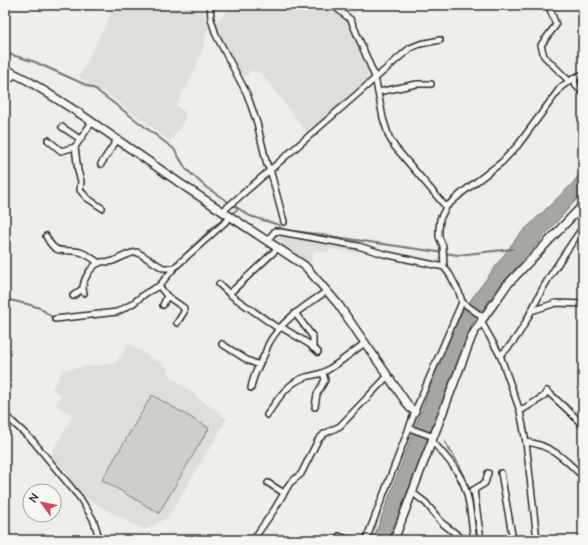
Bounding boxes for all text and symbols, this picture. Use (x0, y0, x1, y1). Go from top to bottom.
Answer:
north arrow (22, 483, 62, 523)
text: N (26, 491, 42, 505)

